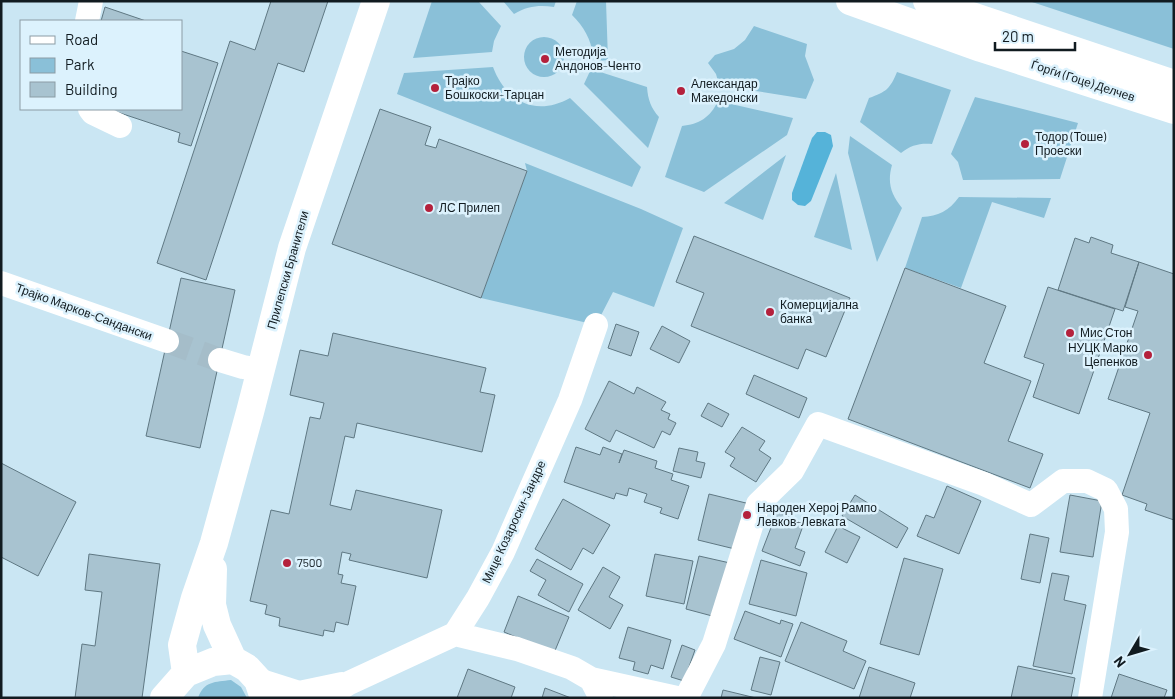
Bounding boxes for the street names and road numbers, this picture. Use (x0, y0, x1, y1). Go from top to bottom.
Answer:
street label: Ѓорѓи (Гоце) Делчев (1029, 57, 1137, 104)
street label: Прилепски Бранители (263, 209, 312, 331)
street label: Трајко Марков-Сандански (14, 280, 154, 343)
street label: Мице Козароски-Јандре (478, 458, 549, 586)

